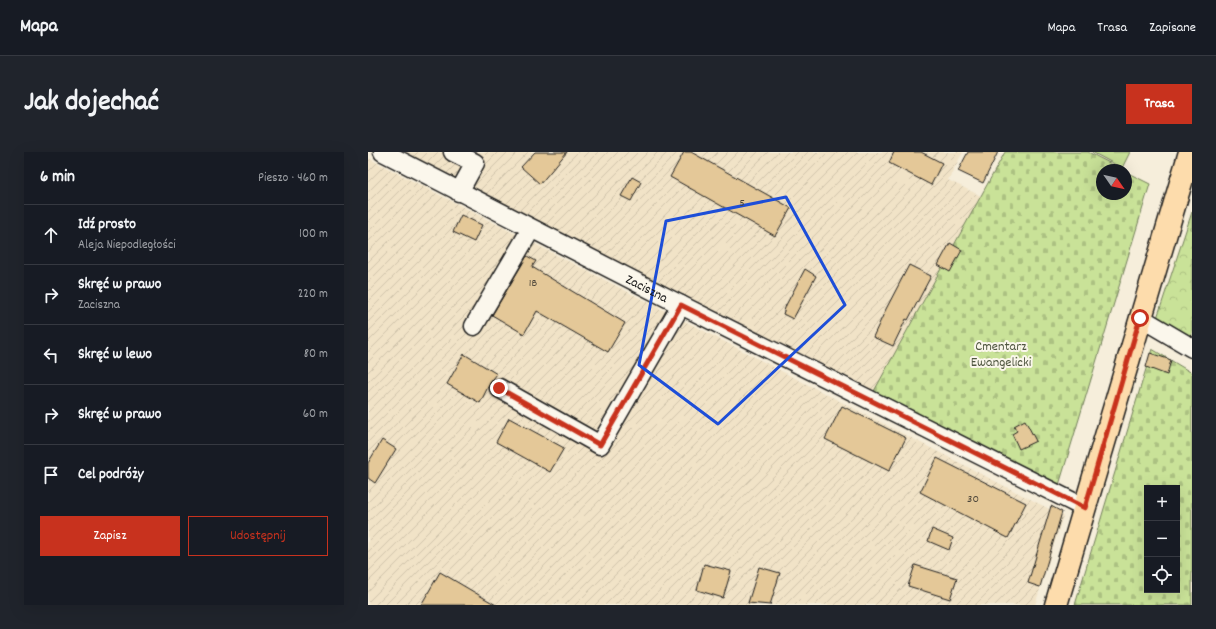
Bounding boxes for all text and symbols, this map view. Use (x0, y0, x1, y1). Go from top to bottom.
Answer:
text: Mapa (20, 14, 58, 41)
text: Mapa (1048, 18, 1075, 38)
text: Trasa (1097, 18, 1127, 38)
text: Zapisane (1149, 18, 1196, 38)
text: Jak dojechać (24, 84, 159, 124)
button: Trasa (1126, 84, 1192, 124)
north arrow (1096, 164, 1132, 200)
text: 6 min (40, 166, 75, 190)
text: Pieszo · 460 m (258, 169, 328, 188)
house number: 5 (739, 195, 745, 212)
text: Idź prosto (78, 214, 136, 236)
icon: ahead (40, 224, 62, 246)
text: 100 m (299, 225, 328, 244)
text: Aleja Niepodległości (78, 236, 176, 255)
street label: Zaciszna (622, 270, 671, 309)
text: Skręć w prawo (78, 274, 161, 296)
house number: 1B (529, 275, 537, 292)
icon: right (40, 284, 62, 306)
text: 220 m (298, 285, 328, 304)
text: Zaciszna (78, 296, 120, 315)
route start (1131, 309, 1149, 327)
park label: Cmentarz Ewangelicki (971, 337, 1032, 373)
icon: left (40, 344, 62, 366)
text: Skręć w lewo (78, 344, 152, 366)
text: 80 m (304, 345, 328, 364)
route end (490, 379, 508, 397)
icon: right (40, 404, 62, 426)
text: Skręć w prawo (78, 404, 161, 426)
text: 60 m (303, 405, 328, 424)
icon: arrive (40, 464, 62, 486)
text: Cel podróży (78, 464, 144, 486)
map controls (1144, 485, 1180, 593)
button: + (1144, 485, 1180, 521)
house number: 30 (967, 491, 979, 508)
button: Zapisz (40, 516, 180, 556)
button: Udostępnij (188, 516, 328, 556)
button: − (1144, 521, 1180, 557)
button: locate (1144, 557, 1180, 593)

